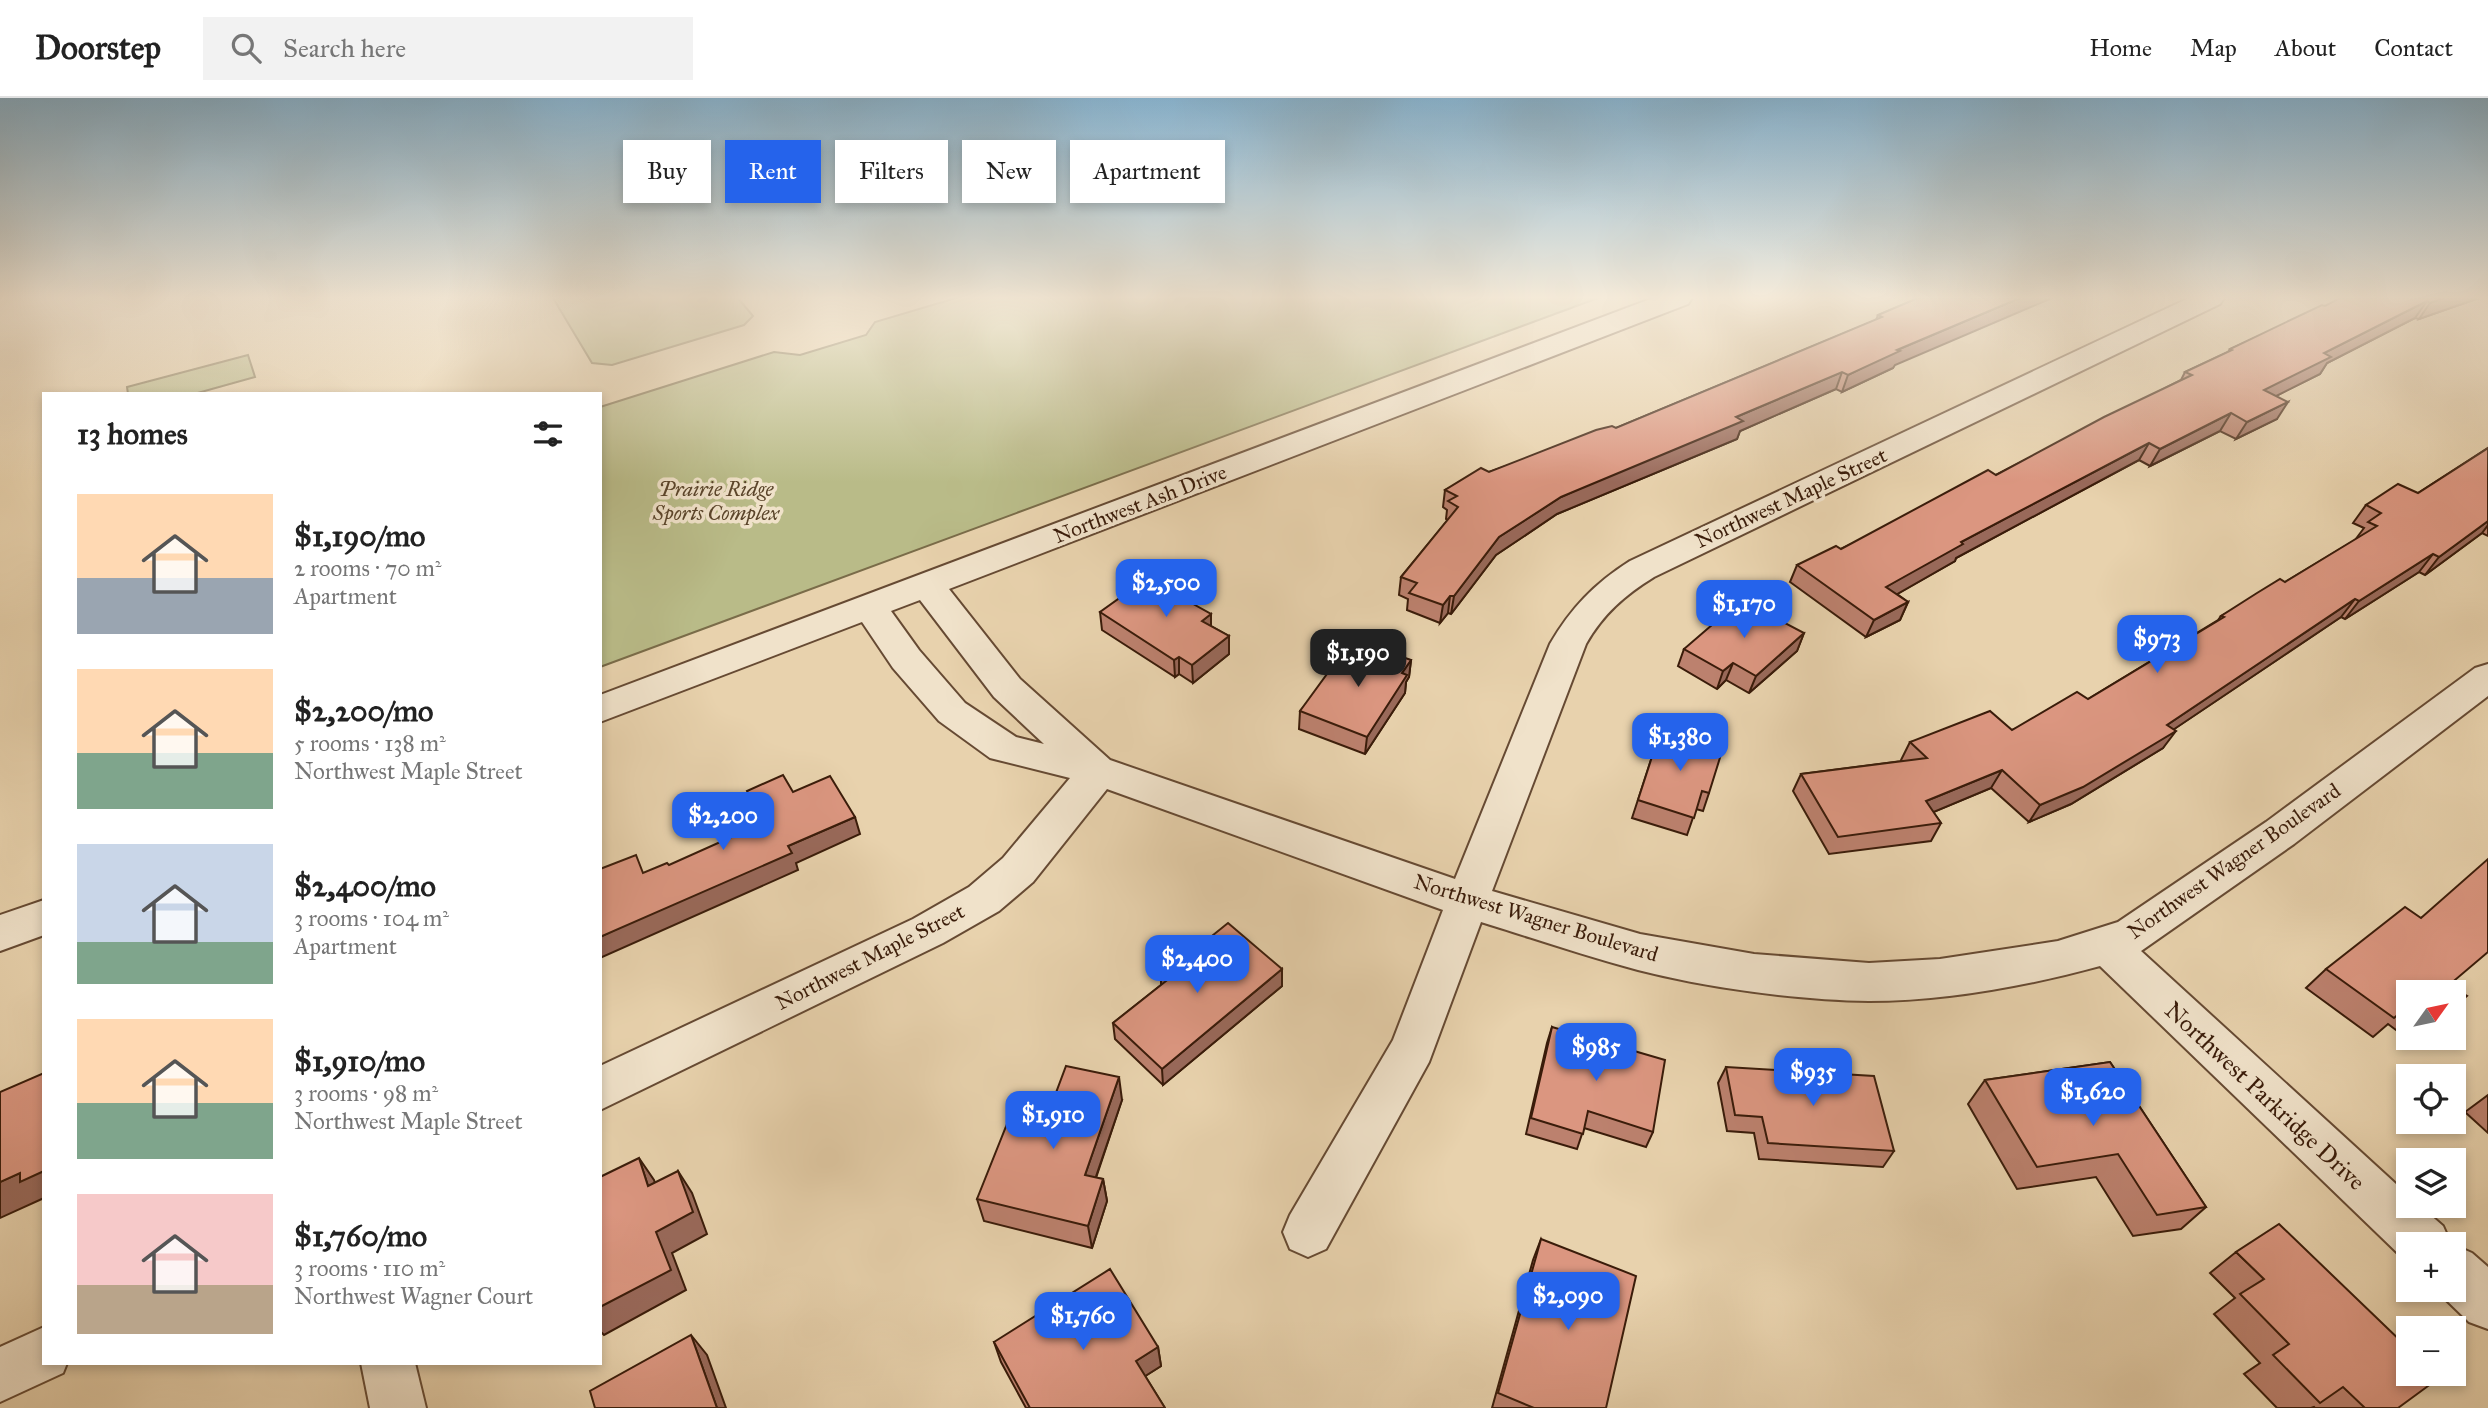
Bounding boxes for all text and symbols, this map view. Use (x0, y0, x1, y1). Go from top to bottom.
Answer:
search box (203, 17, 693, 80)
text: Doorstep (35, 28, 161, 68)
icon: search (227, 29, 265, 67)
text: Search here (283, 32, 406, 64)
text: Home (2089, 33, 2152, 63)
text: Map (2190, 33, 2237, 63)
text: About (2275, 33, 2336, 63)
text: Contact (2374, 33, 2453, 63)
chip: Buy (623, 140, 711, 203)
chip: Rent (725, 140, 821, 203)
chip: Filters (835, 140, 948, 203)
chip: New (962, 140, 1056, 203)
chip: Apartment (1070, 140, 1225, 203)
icon: filters (529, 415, 567, 453)
text: 13 homes (77, 416, 188, 452)
street label: Northwest Maple Street (1691, 442, 1892, 554)
street label: Northwest Ash Drive (1050, 459, 1230, 549)
park label: Prairie Ridge Sports Complex (652, 476, 780, 526)
text: $1,190/mo (294, 518, 425, 554)
icon: home (133, 522, 217, 606)
text: 2 rooms · 70 m² (294, 554, 442, 582)
pin: $2,500 (1109, 560, 1223, 619)
text: $2,500 (1132, 568, 1200, 596)
pin: $1,170 (1687, 580, 1801, 640)
text: Apartment (294, 582, 397, 610)
text: $1,170 (1712, 589, 1776, 617)
pin: $973 (2116, 616, 2198, 675)
text: $973 (2133, 624, 2181, 652)
pin: $1,190 (1301, 630, 1415, 689)
text: $1,190 (1326, 638, 1390, 666)
text: $2,200/mo (294, 693, 433, 729)
icon: home (133, 697, 217, 781)
pin: $1,380 (1623, 714, 1737, 773)
text: $1,380 (1648, 722, 1712, 750)
text: 5 rooms · 138 m² (294, 729, 446, 757)
text: Northwest Maple Street (294, 757, 523, 785)
street label: Northwest Wagner Boulevard (2122, 777, 2346, 945)
pin: $2,200 (666, 792, 780, 852)
text: $2,200 (688, 801, 758, 829)
text: $2,400/mo (294, 868, 436, 904)
street label: Northwest Wagner Boulevard (1411, 868, 1662, 968)
icon: home (133, 872, 217, 956)
street label: Northwest Maple Street (771, 898, 969, 1016)
text: 3 rooms · 104 m² (294, 904, 449, 932)
text: Apartment (294, 932, 397, 960)
pin: $2,400 (1140, 936, 1254, 995)
text: $2,400 (1161, 944, 1233, 972)
north arrow (2396, 980, 2466, 1050)
map controls (2396, 980, 2466, 1386)
street label: Northwest Parkridge Drive (2158, 995, 2372, 1197)
pin: $985 (1555, 1024, 1637, 1083)
text: $985 (1571, 1032, 1621, 1060)
text: $1,910/mo (294, 1043, 425, 1079)
icon: home (133, 1047, 217, 1131)
pin: $935 (1772, 1048, 1854, 1108)
text: $935 (1790, 1057, 1836, 1085)
button: locate (2396, 1064, 2466, 1134)
pin: $1,620 (2036, 1068, 2150, 1128)
text: $1,620 (2060, 1077, 2126, 1105)
text: 3 rooms · 98 m² (294, 1079, 438, 1107)
pin: $1,910 (996, 1091, 1110, 1151)
text: $1,910 (1021, 1100, 1085, 1128)
text: Northwest Maple Street (294, 1107, 523, 1135)
button: layers (2396, 1148, 2466, 1218)
text: $1,760/mo (294, 1218, 427, 1254)
icon: home (133, 1222, 217, 1306)
button: + (2396, 1232, 2466, 1302)
text: 3 rooms · 110 m² (294, 1254, 445, 1282)
pin: $2,090 (1511, 1272, 1625, 1332)
text: $2,090 (1533, 1281, 1603, 1309)
text: Northwest Wagner Court (294, 1282, 533, 1310)
pin: $1,760 (1026, 1292, 1140, 1352)
text: $1,760 (1051, 1301, 1115, 1329)
button: − (2396, 1316, 2466, 1386)

